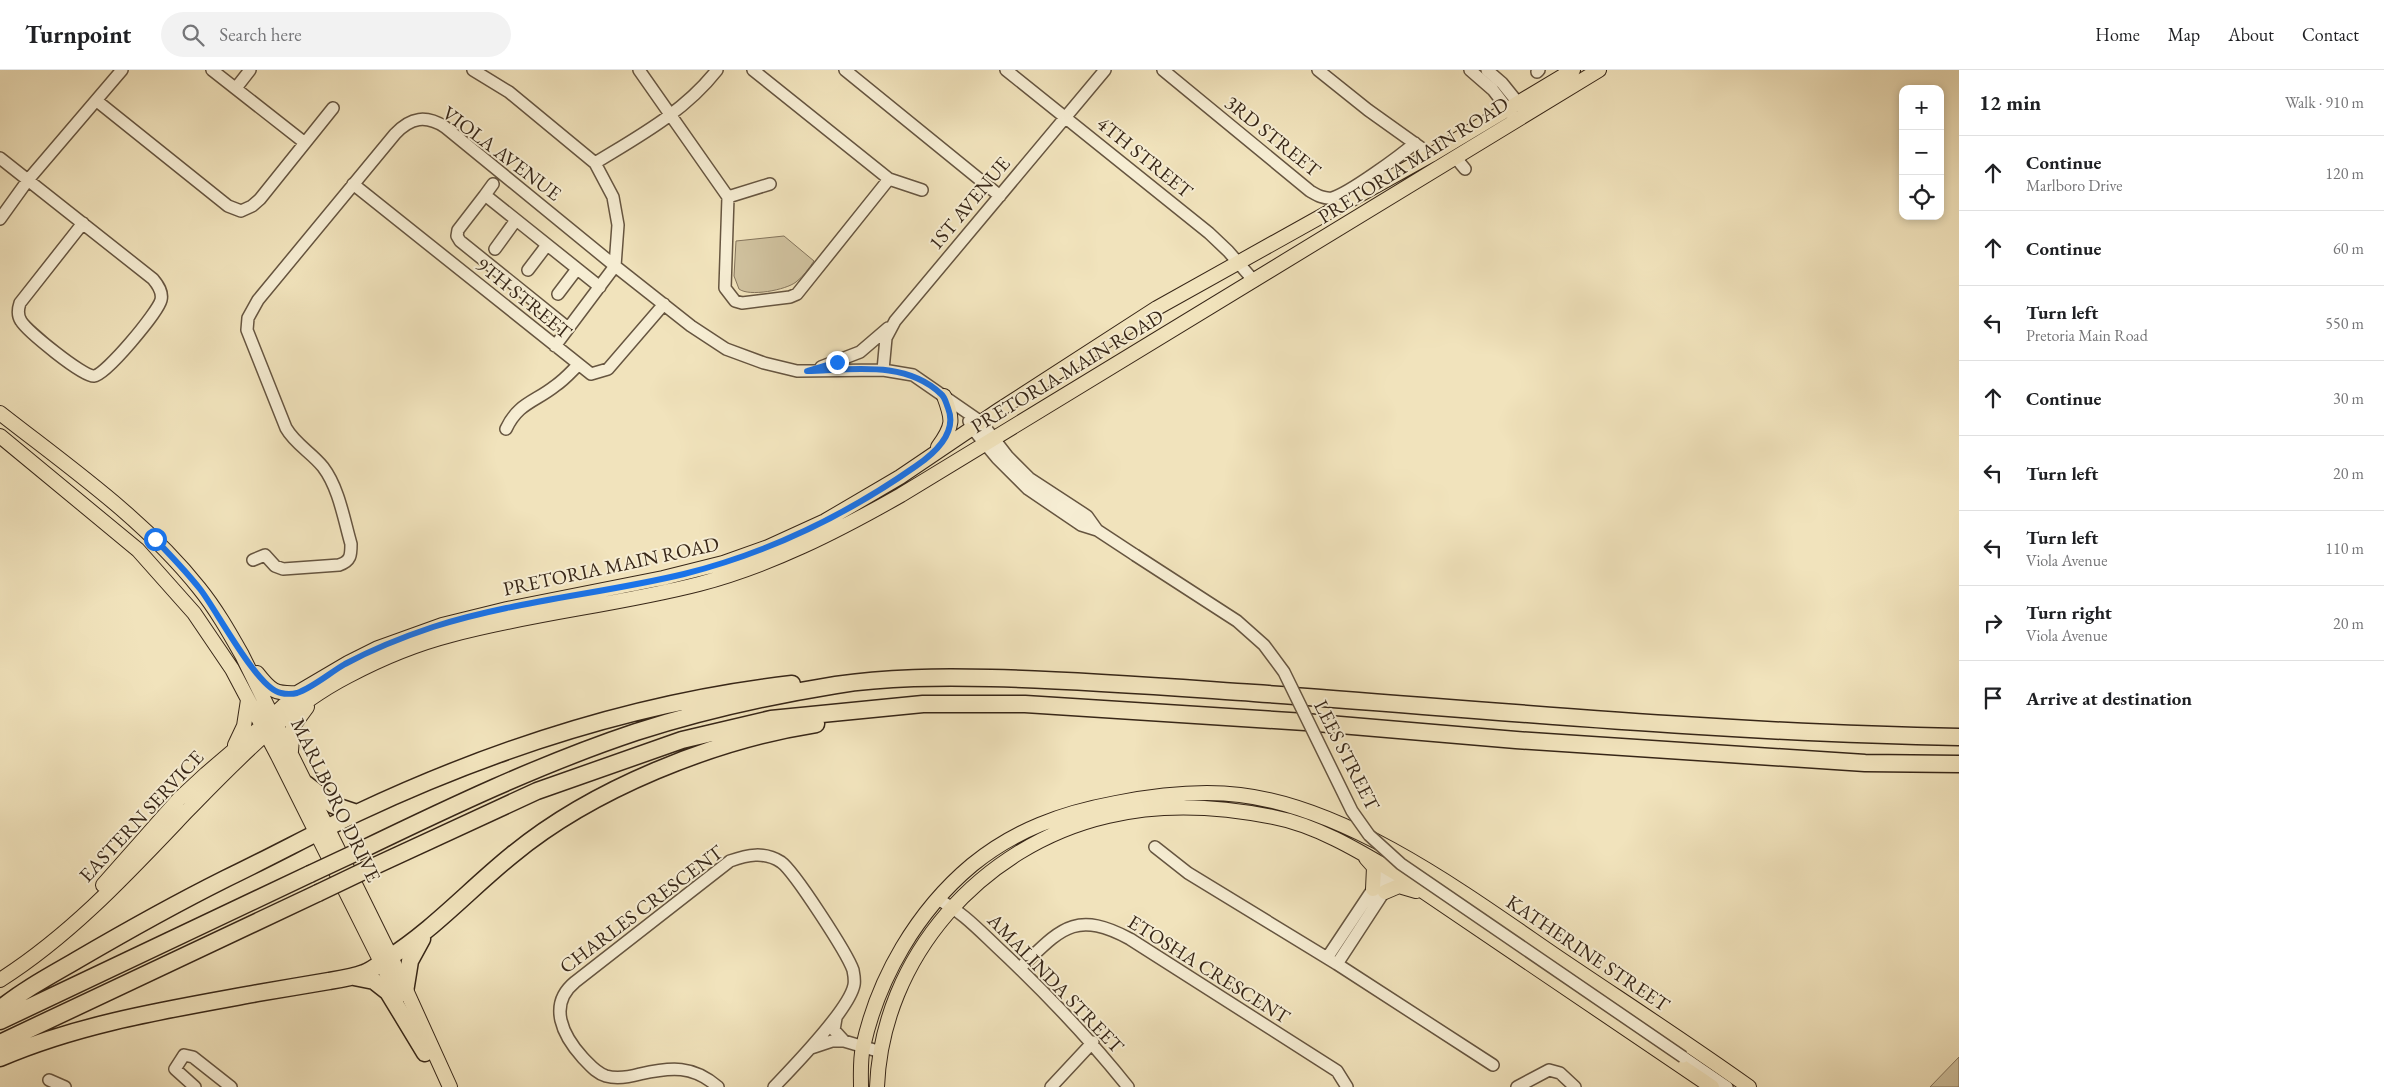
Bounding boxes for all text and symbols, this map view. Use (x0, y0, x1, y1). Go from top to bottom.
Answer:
search box (161, 12, 511, 57)
text: Turnpoint (25, 19, 131, 50)
icon: search (179, 21, 207, 49)
text: Search here (219, 22, 302, 47)
text: Home (2095, 23, 2140, 46)
text: Map (2168, 23, 2200, 46)
text: About (2228, 23, 2274, 46)
text: Contact (2302, 23, 2359, 46)
map controls (1899, 85, 1944, 220)
button: + (1899, 85, 1944, 130)
street label: 3RD STREET (1220, 89, 1327, 183)
text: 12 min (1979, 89, 2041, 116)
street label: PRETORIA MAIN ROAD (1313, 91, 1513, 229)
text: Walk · 910 m (2285, 92, 2364, 113)
street label: VIOLA AVENUE (437, 100, 567, 206)
street label: 4TH STREET (1092, 110, 1199, 204)
button: − (1899, 130, 1944, 175)
text: Continue (2026, 150, 2101, 175)
street label: 1ST AVENUE (922, 151, 1016, 255)
icon: ahead (1979, 159, 2007, 187)
text: 120 m (2325, 163, 2364, 184)
button: locate (1899, 175, 1944, 220)
text: Marlboro Drive (2026, 175, 2122, 196)
icon: ahead (1979, 234, 2007, 262)
text: Continue (2026, 236, 2101, 261)
text: 60 m (2333, 238, 2364, 259)
street label: 9TH STREET (471, 251, 578, 345)
text: Turn left (2026, 300, 2098, 325)
street label: PRETORIA MAIN ROAD (966, 303, 1168, 439)
icon: left (1979, 309, 2007, 337)
text: 550 m (2325, 313, 2364, 334)
text: Pretoria Main Road (2026, 325, 2148, 346)
route end (826, 351, 849, 374)
icon: ahead (1979, 384, 2007, 412)
text: Continue (2026, 386, 2101, 411)
text: 30 m (2333, 388, 2364, 409)
icon: left (1979, 459, 2007, 487)
text: Turn left (2026, 461, 2098, 486)
text: 20 m (2333, 463, 2364, 484)
text: Turn left (2026, 525, 2098, 550)
route start (144, 528, 167, 551)
street label: PRETORIA MAIN ROAD (501, 530, 721, 602)
icon: left (1979, 534, 2007, 562)
text: 110 m (2325, 538, 2364, 559)
text: Viola Avenue (2026, 550, 2107, 571)
text: Turn right (2026, 600, 2112, 625)
icon: right (1979, 609, 2007, 637)
text: 20 m (2333, 613, 2364, 634)
text: Viola Avenue (2026, 625, 2107, 646)
icon: arrive (1979, 684, 2007, 712)
text: Arrive at destination (2026, 686, 2192, 711)
street label: LEES STREET (1308, 695, 1386, 815)
street label: MARLBORO DRIVE (285, 714, 387, 886)
street label: EASTERN SERVICE (73, 744, 209, 888)
street label: CHARLES CRESCENT (554, 839, 729, 979)
street label: KATHERINE STREET (1501, 889, 1675, 1018)
street label: AMALINDA STREET (982, 907, 1130, 1059)
street label: ETOSHA CRESCENT (1123, 909, 1296, 1030)

